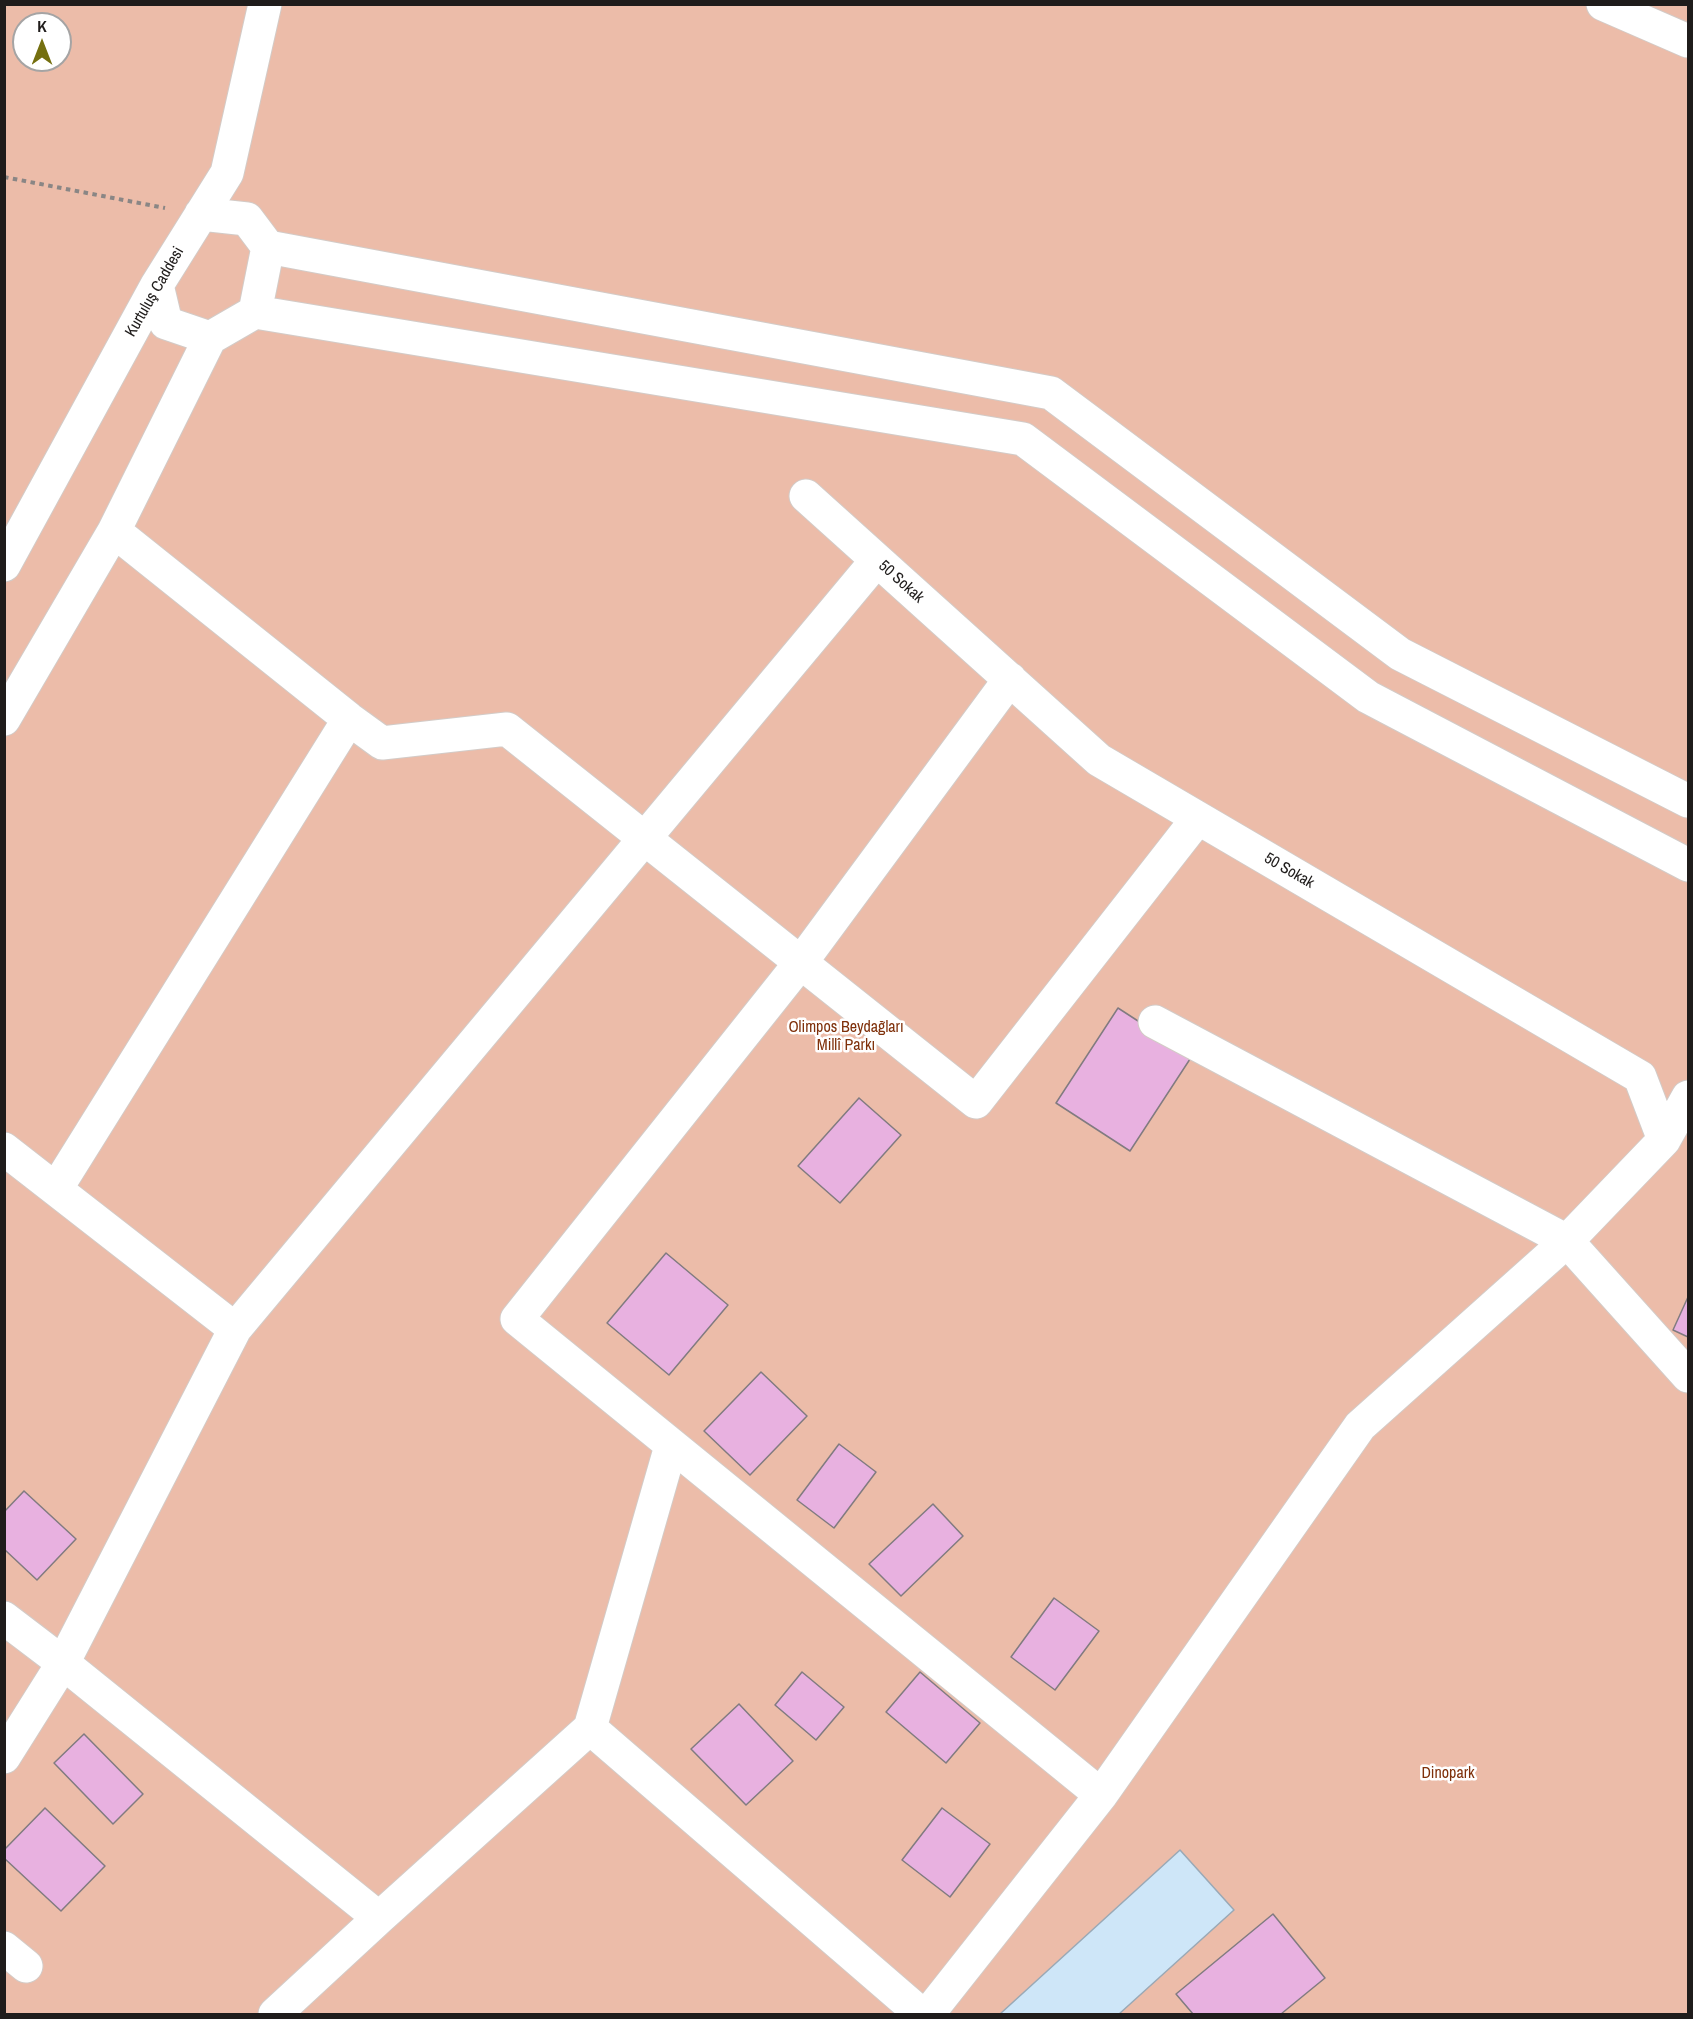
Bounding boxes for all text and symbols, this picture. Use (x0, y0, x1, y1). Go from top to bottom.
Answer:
north arrow (12, 12, 72, 72)
text: K (37, 15, 47, 37)
street label: Kurtuluş Caddesi (122, 244, 188, 340)
street label: 50 Sokak (874, 557, 928, 607)
street label: 50 Sokak (1261, 849, 1317, 893)
park label: Olimpos Beydağları Millî Parkı (788, 1018, 904, 1056)
park label: Dinopark (1421, 1764, 1475, 1784)

